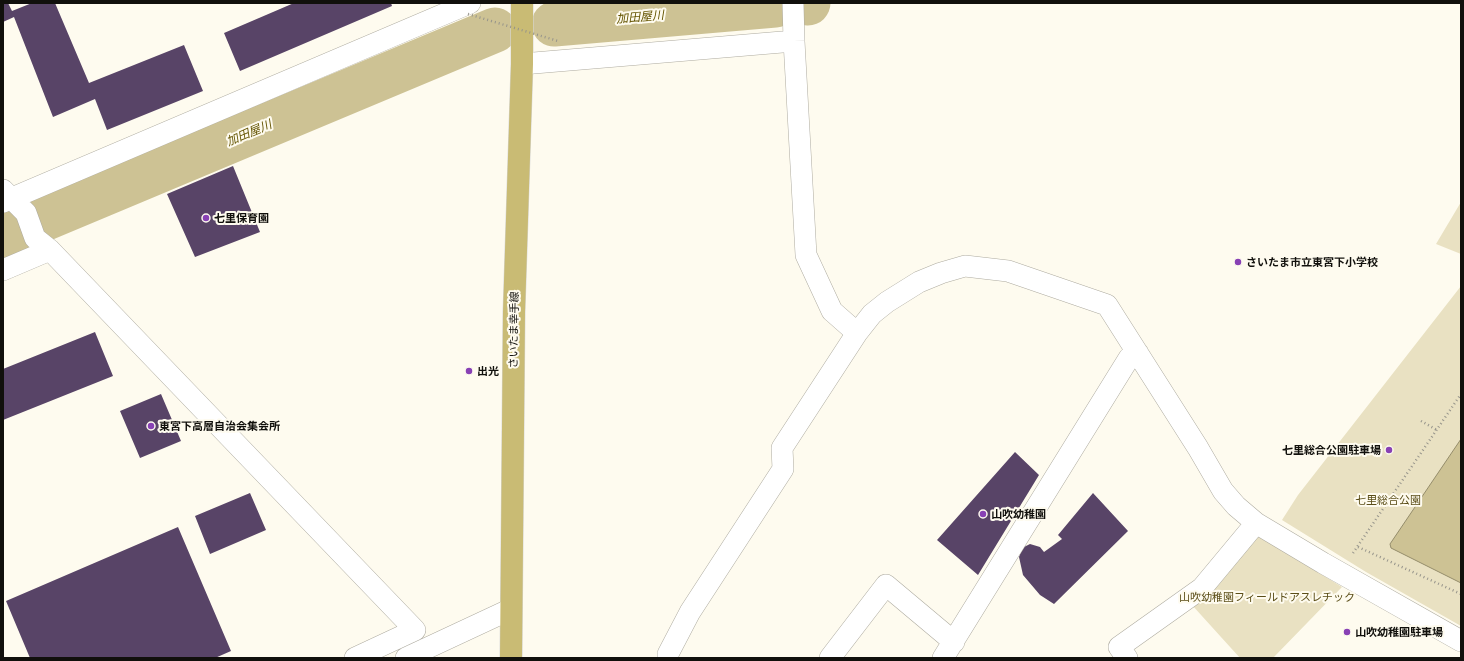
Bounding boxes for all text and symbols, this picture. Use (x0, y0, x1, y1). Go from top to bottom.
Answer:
water label: 加田屋川 (615, 8, 665, 26)
water label: 加田屋川 (224, 117, 274, 149)
place label: 七里保育園 (214, 211, 269, 225)
marker: 七里保育園 (201, 213, 211, 223)
place label: さいたま市立東宮下小学校 (1246, 255, 1378, 269)
marker: さいたま市立東宮下小学校 (1233, 257, 1243, 267)
street label: さいたま幸手線 (507, 291, 521, 369)
place label: 出光 (477, 364, 499, 378)
marker: 出光 (464, 366, 474, 376)
place label: 東宮下高層自治会集会所 (159, 419, 280, 433)
marker: 東宮下高層自治会集会所 (146, 421, 156, 431)
place label: 七里総合公園駐車場 (1282, 443, 1381, 457)
marker: 七里総合公園駐車場 (1384, 445, 1394, 455)
park label: 七里総合公園 (1355, 493, 1421, 507)
place label: 山吹幼稚園 (991, 507, 1046, 521)
marker: 山吹幼稚園 (978, 509, 988, 519)
park label: 山吹幼稚園フィールドアスレチック (1179, 590, 1355, 604)
place label: 山吹幼稚園駐車場 (1355, 625, 1443, 639)
marker: 山吹幼稚園駐車場 (1342, 627, 1352, 637)

